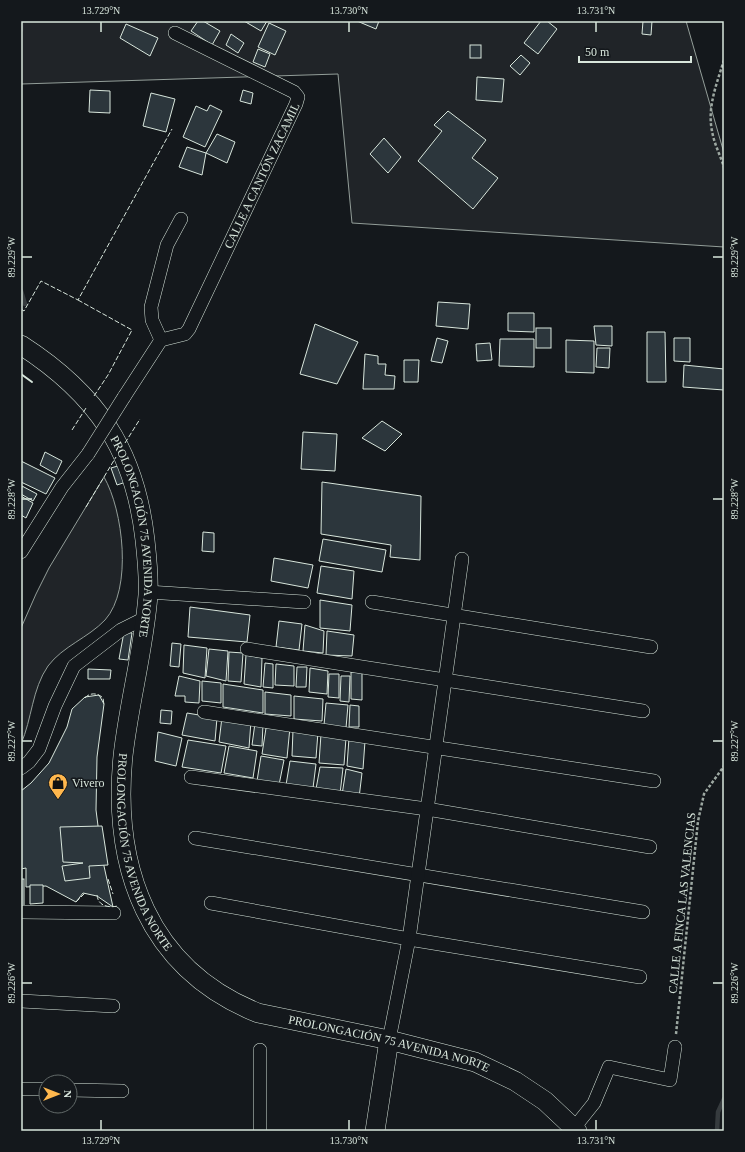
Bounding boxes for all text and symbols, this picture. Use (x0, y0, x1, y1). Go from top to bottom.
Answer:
text: 13.729°N (82, 5, 120, 16)
text: 13.730°N (330, 5, 368, 16)
text: 13.731°N (577, 5, 615, 16)
scale bar (579, 38, 691, 64)
text: 50 m (585, 45, 610, 59)
street label: CALLE A CANTÓN ZACAMIL (221, 100, 303, 251)
text: 89.229°W (6, 236, 17, 277)
text: 89.229°W (729, 236, 740, 277)
street label: PROLONGACIÓN 75 AVENIDA NORTE (107, 433, 155, 639)
text: 89.228°W (6, 478, 17, 519)
text: 89.228°W (729, 478, 740, 519)
text: 89.227°W (6, 720, 17, 761)
text: 89.227°W (729, 720, 740, 761)
street label: PROLONGACIÓN 75 AVENIDA NORTE (114, 752, 175, 954)
shop icon: Vivero (47, 772, 69, 800)
place label: Vivero (72, 776, 105, 790)
street label: CALLE A FINCA LAS VALENCIAS (666, 812, 698, 994)
text: 89.226°W (6, 962, 17, 1003)
text: 89.226°W (729, 962, 740, 1003)
street label: PROLONGACIÓN 75 AVENIDA NORTE (287, 1012, 492, 1075)
north arrow (38, 1074, 78, 1114)
text: N (62, 1090, 74, 1098)
text: 13.729°N (82, 1135, 120, 1146)
text: 13.730°N (330, 1135, 368, 1146)
text: 13.731°N (577, 1135, 615, 1146)

